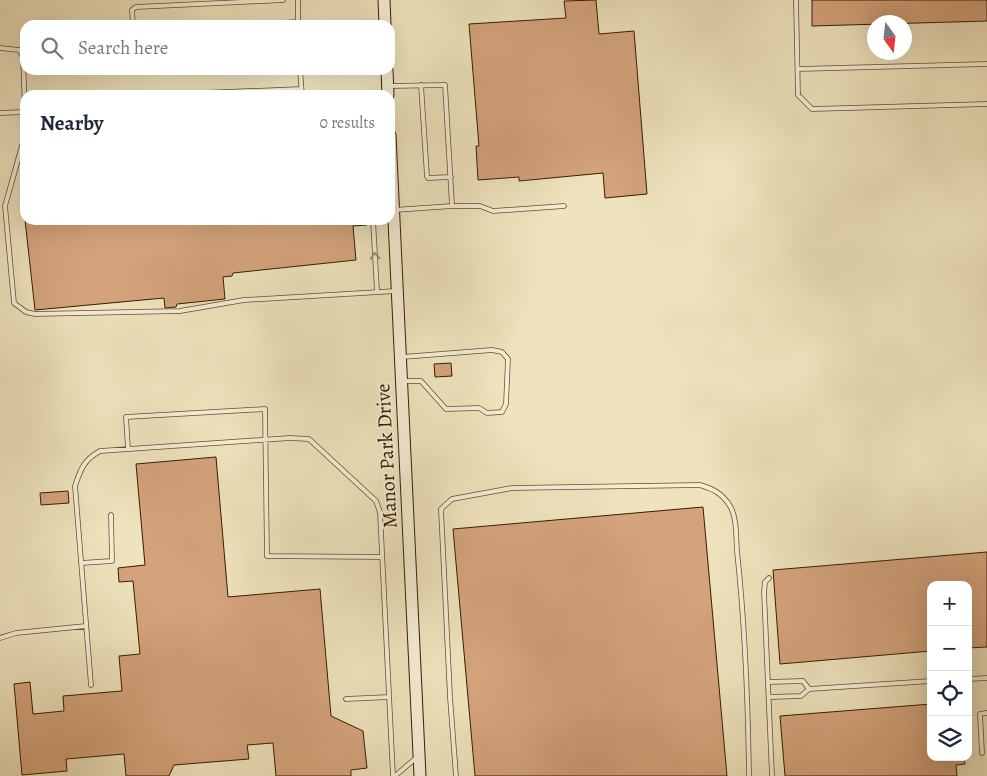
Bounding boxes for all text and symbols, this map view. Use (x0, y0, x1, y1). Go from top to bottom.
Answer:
north arrow (867, 15, 912, 60)
search box (20, 20, 395, 75)
icon: search (38, 34, 66, 62)
text: Search here (78, 35, 168, 61)
text: Nearby (40, 109, 103, 137)
text: 0 results (319, 112, 375, 134)
one-way arrow (370, 251, 380, 259)
street label: Manor Park Drive (369, 383, 404, 529)
map controls (927, 581, 972, 761)
button: + (927, 581, 972, 626)
button: − (927, 626, 972, 671)
button: locate (927, 671, 972, 716)
button: layers (927, 716, 972, 761)

